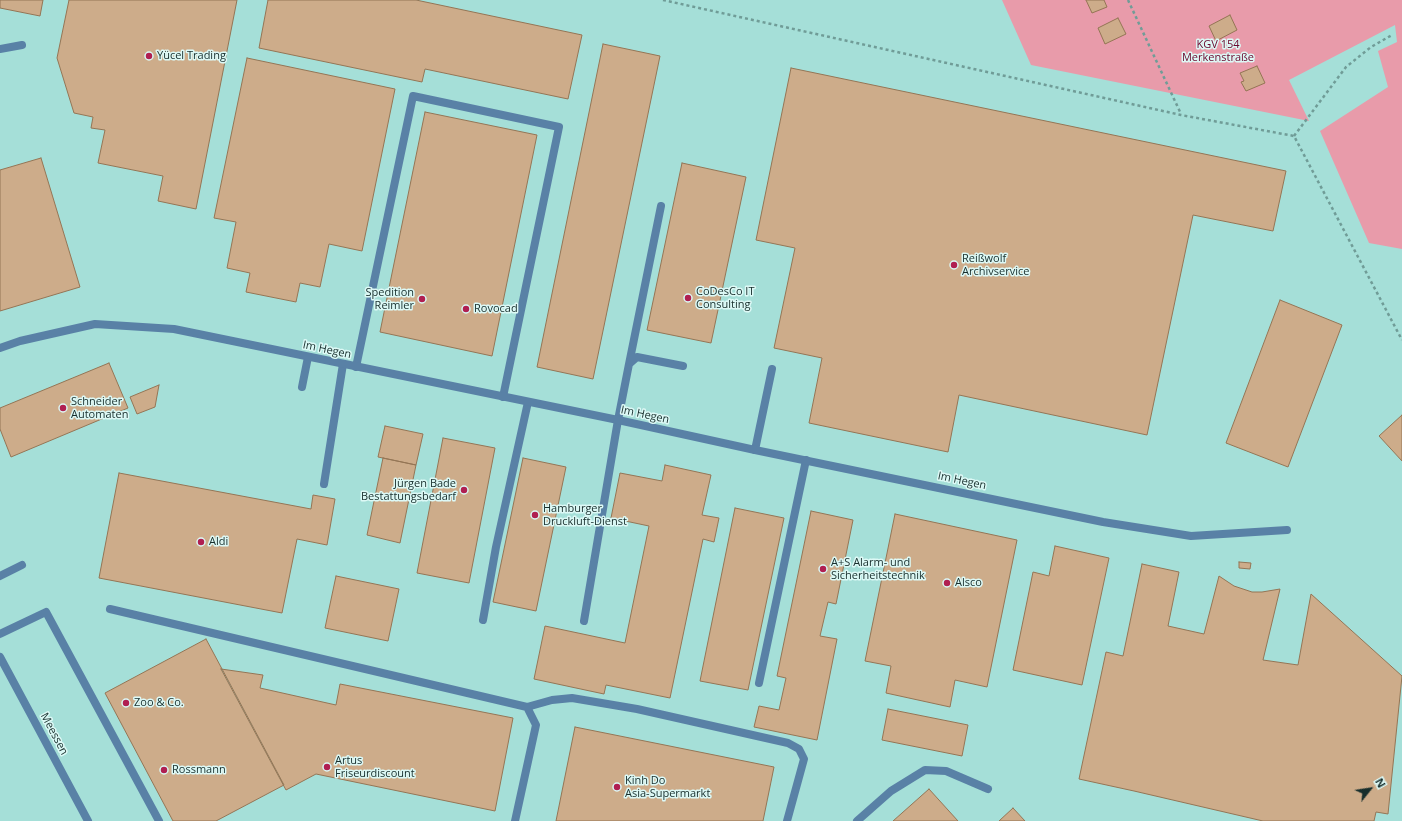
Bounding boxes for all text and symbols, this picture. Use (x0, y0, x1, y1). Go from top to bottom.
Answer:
park label: KGV 154 Merkenstraße (1182, 38, 1254, 64)
place label: Yücel Trading (157, 49, 226, 63)
marker: Yücel Trading (144, 51, 154, 61)
place label: Reißwolf Archivservice (962, 252, 1029, 278)
marker: Reißwolf Archivservice (949, 260, 959, 270)
place label: CoDesCo IT Consulting (696, 285, 754, 311)
place label: Spedition Reimler (365, 286, 414, 312)
marker: CoDesCo IT Consulting (683, 293, 693, 303)
marker: Spedition Reimler (417, 294, 427, 304)
place label: Rovocad (474, 302, 518, 316)
marker: Rovocad (461, 304, 471, 314)
street label: Im Hegen (302, 338, 352, 362)
place label: Schneider Automaten (71, 395, 128, 421)
marker: Schneider Automaten (58, 403, 68, 413)
street label: Im Hegen (620, 403, 670, 427)
street label: Im Hegen (937, 469, 987, 493)
place label: Jürgen Bade Bestattungsbedarf (361, 477, 456, 503)
marker: Jürgen Bade Bestattungsbedarf (459, 485, 469, 495)
place label: Hamburger Druckluft-Dienst (543, 502, 627, 528)
marker: Hamburger Druckluft-Dienst (530, 510, 540, 520)
place label: Aldi (209, 535, 228, 549)
marker: Aldi (196, 537, 206, 547)
place label: A+S Alarm- und Sicherheitstechnik (831, 556, 925, 582)
marker: A+S Alarm- und Sicherheitstechnik (818, 564, 828, 574)
place label: Alsco (955, 576, 982, 590)
marker: Alsco (942, 578, 952, 588)
place label: Zoo & Co. (134, 696, 184, 710)
marker: Zoo & Co. (121, 698, 131, 708)
street label: Meessen (37, 711, 71, 757)
place label: Artus Friseurdiscount (335, 754, 415, 780)
marker: Artus Friseurdiscount (322, 762, 332, 772)
place label: Rossmann (172, 763, 226, 777)
marker: Rossmann (159, 765, 169, 775)
north arrow (1350, 769, 1390, 809)
place label: Kinh Do Asia-Supermarkt (625, 774, 710, 800)
text: N (1372, 775, 1390, 790)
marker: Kinh Do Asia-Supermarkt (612, 782, 622, 792)

